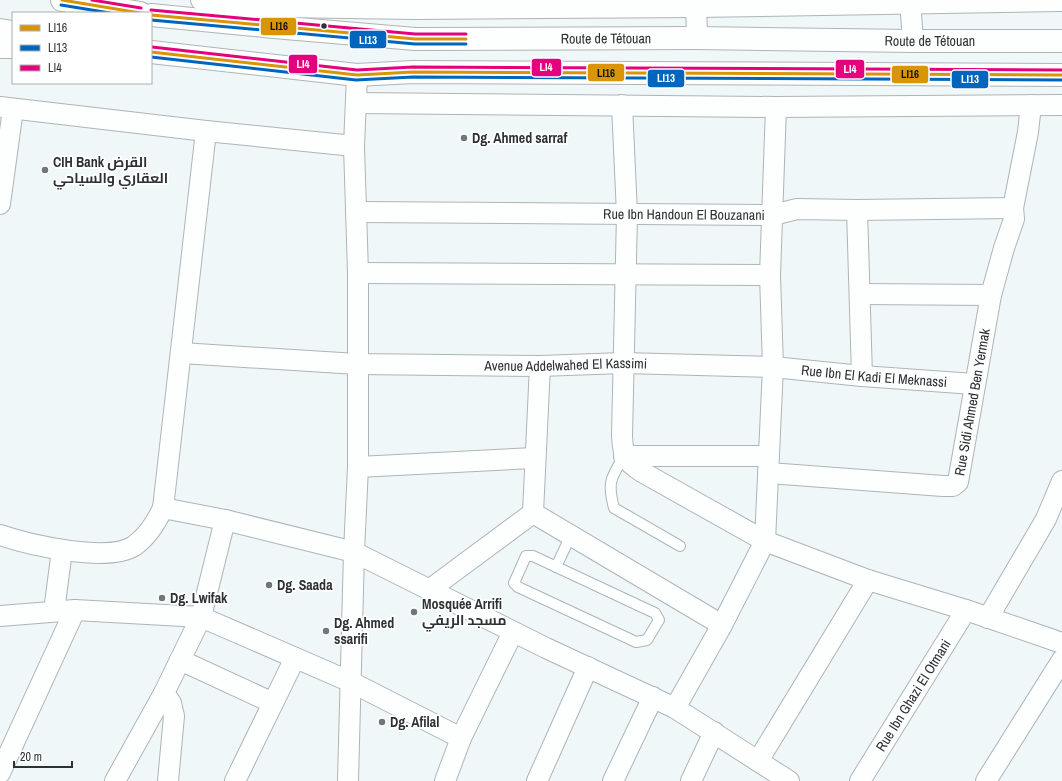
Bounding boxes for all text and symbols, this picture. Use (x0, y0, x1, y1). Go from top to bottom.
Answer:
legend (12, 12, 152, 84)
line badge: LI16 (260, 17, 297, 36)
text: LI16 (270, 19, 288, 33)
text: LI16 (48, 20, 67, 36)
unlabelled marker (319, 21, 329, 31)
street label: Route de Tétouan (561, 29, 651, 47)
line badge: LI13 (349, 30, 387, 49)
street label: Route de Tétouan (884, 32, 975, 50)
text: LI13 (359, 33, 377, 47)
text: LI13 (48, 40, 67, 56)
line badge: LI4 (288, 54, 318, 74)
text: LI4 (296, 57, 310, 71)
line badge: LI4 (531, 58, 562, 77)
line badge: LI4 (835, 59, 865, 79)
text: LI4 (48, 60, 62, 76)
text: LI4 (539, 60, 553, 74)
text: LI4 (843, 62, 857, 76)
line badge: LI16 (587, 63, 625, 82)
line badge: LI16 (891, 65, 929, 84)
text: LI16 (597, 66, 615, 80)
text: LI16 (901, 67, 919, 81)
line badge: LI13 (647, 69, 685, 88)
line badge: LI13 (951, 70, 989, 89)
text: LI13 (657, 71, 675, 85)
text: LI13 (961, 72, 979, 86)
place label: Dg. Ahmed sarraf (472, 129, 567, 147)
marker: Dg. Ahmed sarraf (459, 133, 469, 143)
place label: CIH Bank القرض العقاري والسياحي (53, 153, 168, 190)
marker: CIH Bank القرض العقاري والسياحي (40, 165, 50, 175)
street label: Rue Ibn Handoun El Bouzanani (603, 205, 765, 224)
street label: Rue Sidi Ahmed Ben Yermak (950, 327, 994, 477)
street label: Avenue Addelwahed El Kassimi (483, 354, 647, 375)
street label: Rue Ibn El Kadi El Meknassi (800, 361, 948, 391)
place label: Dg. Saada (277, 576, 333, 594)
marker: Dg. Saada (264, 580, 274, 590)
place label: Dg. Lwifak (170, 589, 228, 607)
marker: Dg. Lwifak (157, 593, 167, 603)
place label: Mosquée Arrifi مسجد الريفي (422, 595, 506, 632)
marker: Mosquée Arrifi مسجد الريفي (409, 607, 419, 617)
place label: Dg. Ahmed ssarifi (334, 614, 394, 648)
marker: Dg. Ahmed ssarifi (321, 626, 331, 636)
street label: Rue Ibn Ghazi El Otmani (872, 636, 955, 754)
place label: Dg. Afilal (390, 713, 439, 731)
marker: Dg. Afilal (377, 717, 387, 727)
scale bar (14, 743, 72, 769)
text: 20 m (20, 749, 42, 765)

